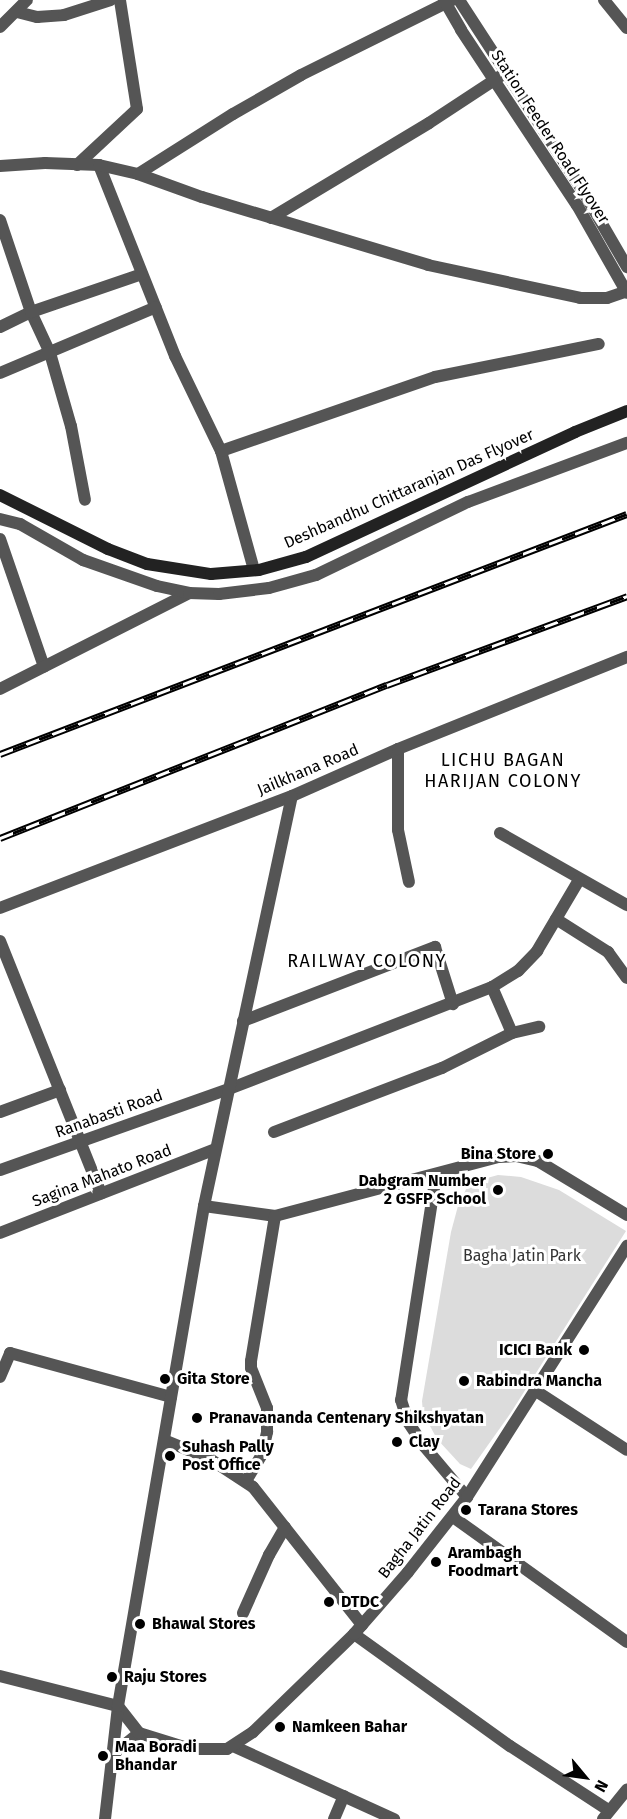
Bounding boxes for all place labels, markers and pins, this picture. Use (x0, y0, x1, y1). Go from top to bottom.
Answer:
place label: Bina Store (461, 1144, 536, 1164)
marker: Bina Store (541, 1147, 555, 1161)
place label: Dabgram Number 2 GSFP School (359, 1171, 486, 1209)
marker: Dabgram Number 2 GSFP School (491, 1183, 505, 1197)
place label: ICICI Bank (499, 1340, 572, 1360)
marker: ICICI Bank (577, 1343, 591, 1357)
place label: Gita Store (177, 1369, 250, 1389)
place label: Rabindra Mancha (476, 1371, 602, 1391)
marker: Gita Store (158, 1372, 172, 1386)
marker: Rabindra Mancha (457, 1374, 471, 1388)
place label: Pranavananda Centenary Shikshyatan (209, 1408, 484, 1428)
marker: Pranavananda Centenary Shikshyatan (190, 1411, 204, 1425)
place label: Clay (409, 1432, 440, 1452)
marker: Clay (390, 1435, 404, 1449)
place label: Suhash Pally Post Office (182, 1437, 274, 1475)
marker: Suhash Pally Post Office (163, 1449, 177, 1463)
place label: Tarana Stores (478, 1500, 578, 1520)
marker: Tarana Stores (459, 1503, 473, 1517)
place label: Arambagh Foodmart (448, 1543, 522, 1581)
marker: Arambagh Foodmart (429, 1555, 443, 1569)
place label: DTDC (341, 1592, 379, 1612)
marker: DTDC (322, 1595, 336, 1609)
place label: Bhawal Stores (152, 1614, 256, 1634)
marker: Bhawal Stores (133, 1617, 147, 1631)
place label: Raju Stores (124, 1667, 207, 1687)
marker: Raju Stores (105, 1670, 119, 1684)
place label: Namkeen Bahar (292, 1717, 407, 1737)
marker: Namkeen Bahar (273, 1720, 287, 1734)
place label: Maa Boradi Bhandar (115, 1737, 197, 1775)
marker: Maa Boradi Bhandar (96, 1749, 110, 1763)

